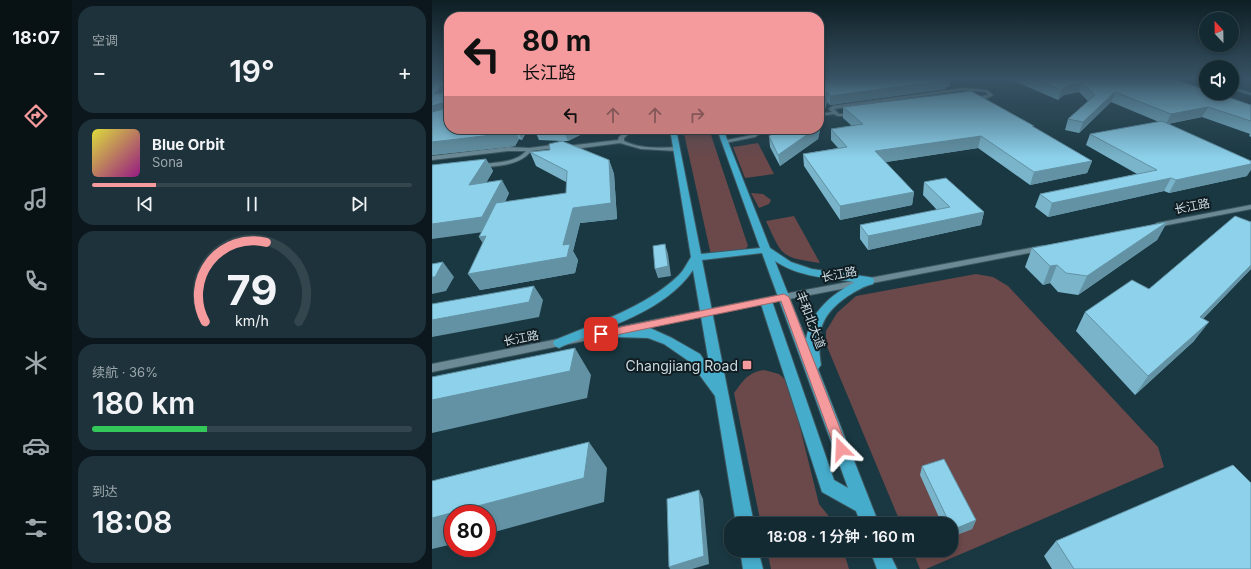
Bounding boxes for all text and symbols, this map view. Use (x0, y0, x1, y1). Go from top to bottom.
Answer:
north arrow (1199, 12, 1239, 52)
map controls (1199, 12, 1239, 100)
text: 80 m (522, 24, 591, 58)
text: 18:07 (12, 27, 60, 48)
icon: left (456, 28, 508, 80)
text: 空调 (92, 32, 118, 48)
text: 19° (229, 53, 275, 89)
text: − (92, 59, 107, 85)
text: + (397, 59, 412, 85)
button: sound (1199, 60, 1239, 100)
text: 长江路 (522, 62, 576, 83)
icon: directions (22, 102, 50, 130)
icon: left (560, 104, 582, 126)
icon: ahead (602, 104, 624, 126)
icon: ahead (644, 104, 666, 126)
icon: right (686, 104, 708, 126)
text: Blue Orbit (152, 135, 225, 154)
text: Sona (152, 154, 183, 170)
icon: music (22, 185, 50, 213)
icon: previous (134, 193, 156, 215)
icon: pause (241, 193, 263, 215)
icon: next (348, 193, 370, 215)
street label: 长江路 (1173, 195, 1211, 217)
street label: 长江路 (820, 263, 858, 285)
text: 79 (227, 265, 277, 315)
icon: phone (22, 267, 50, 295)
street label: 丰和北大道 (793, 289, 829, 351)
text: km/h (235, 312, 269, 329)
pin (584, 317, 618, 351)
icon: arrive (590, 323, 612, 345)
street label: 长江路 (502, 327, 540, 349)
icon: climate (22, 349, 50, 377)
place label: Changjiang Road (626, 357, 738, 374)
marker: Changjiang Road (741, 359, 753, 371)
text: 续航 · 36% (92, 364, 158, 380)
text: 180 km (92, 385, 195, 421)
position arrow (820, 428, 862, 470)
icon: car (22, 432, 50, 460)
text: 到达 (92, 483, 118, 499)
text: 18:08 (92, 504, 172, 540)
speed limit sign: 80 (444, 505, 496, 557)
icon: filters (22, 514, 50, 542)
text: 18:08 · 1 分钟 · 160 m (767, 527, 915, 546)

